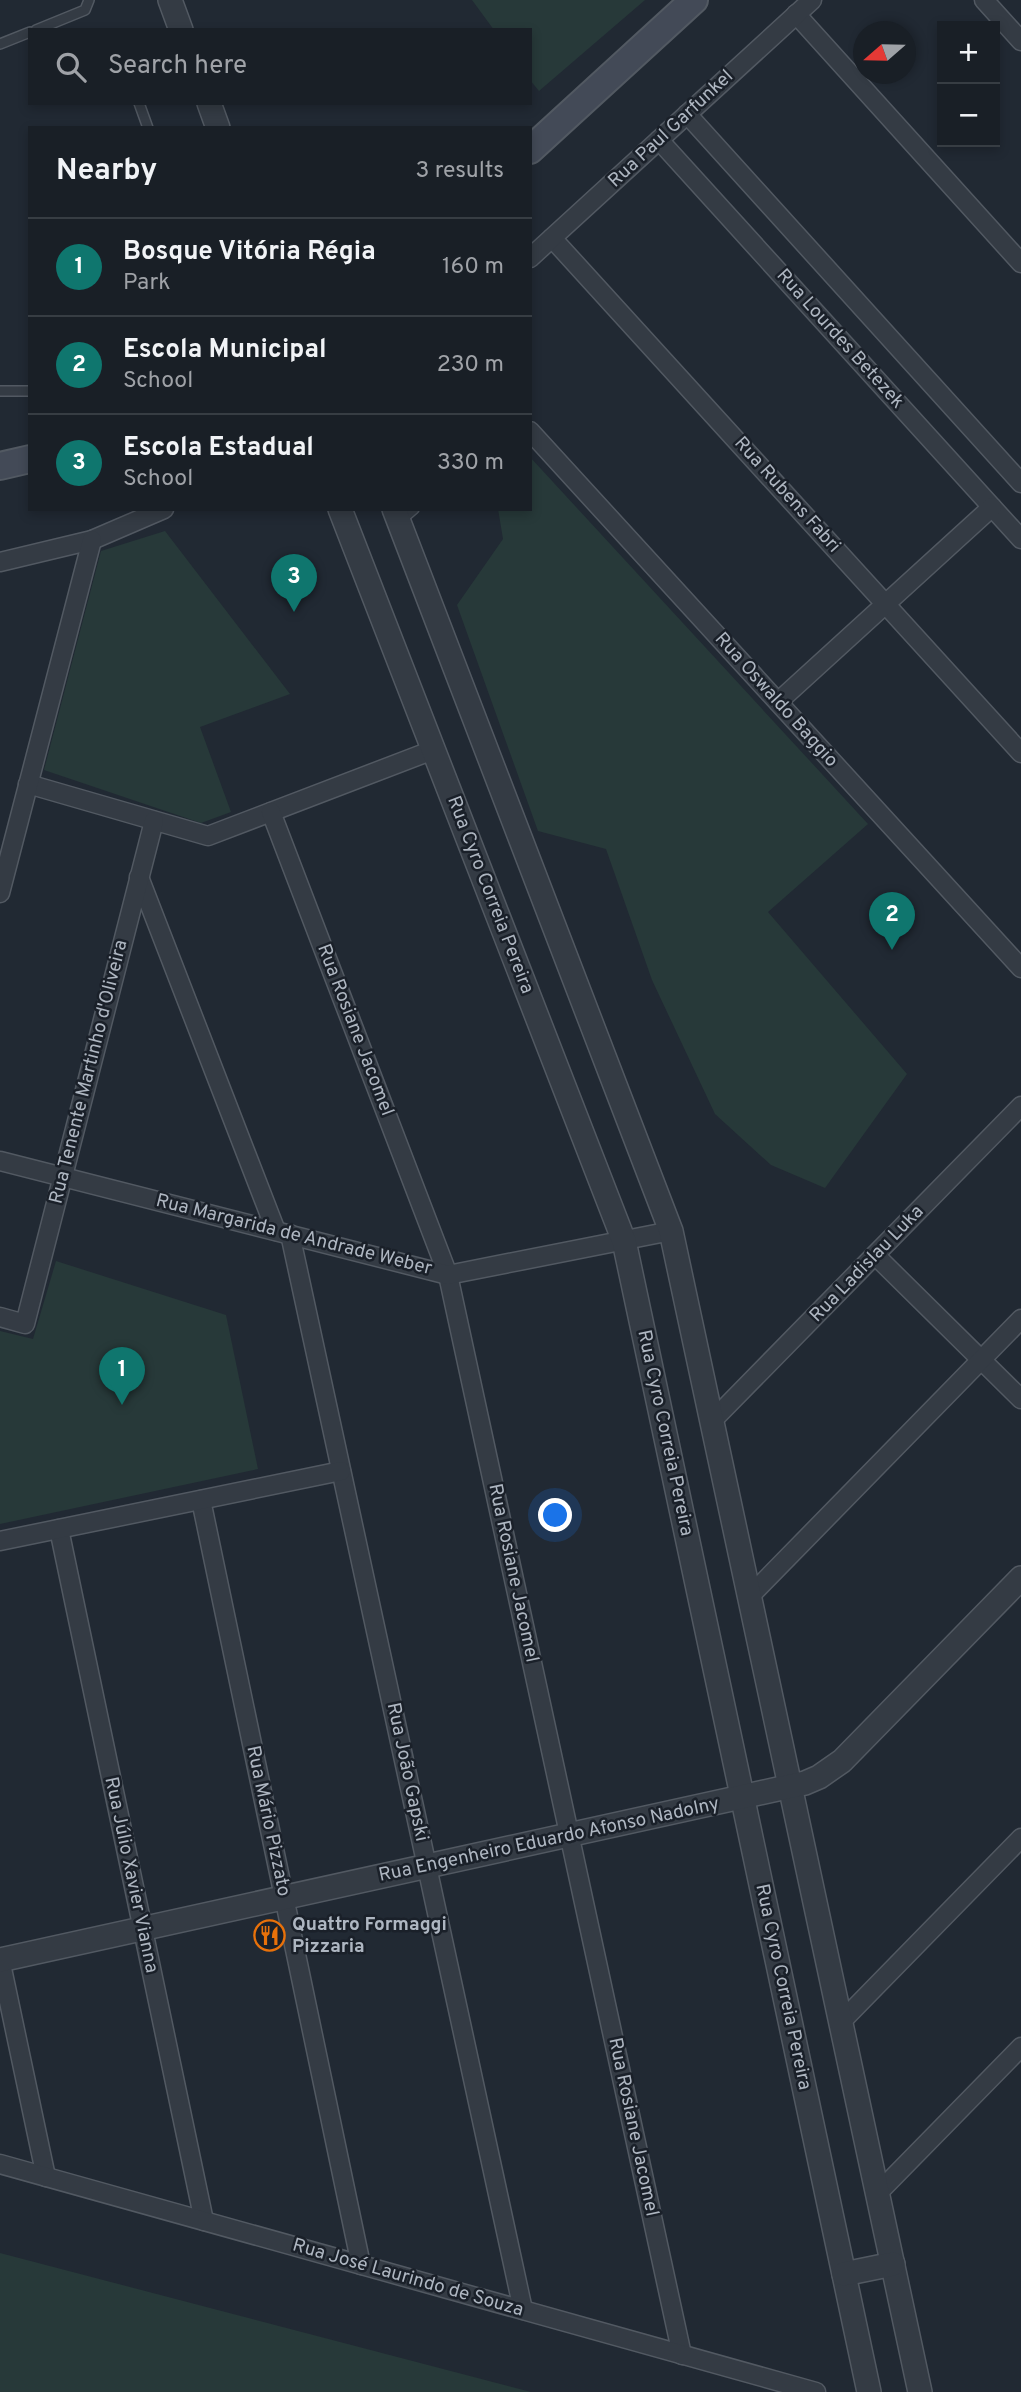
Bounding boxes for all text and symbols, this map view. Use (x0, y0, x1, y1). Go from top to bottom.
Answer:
north arrow (853, 21, 916, 84)
map controls (937, 21, 1000, 147)
button: + (937, 21, 1000, 84)
search box (28, 28, 532, 105)
icon: search (52, 48, 90, 86)
text: Search here (108, 50, 247, 83)
street label: Rua Paul Garfunkel (603, 65, 739, 193)
button: − (937, 84, 1000, 147)
text: Nearby (56, 153, 157, 190)
text: 3 results (415, 157, 504, 186)
text: Bosque Vitória Régia (123, 236, 376, 269)
text: 1 (74, 253, 84, 282)
text: 160 m (442, 253, 504, 282)
street label: Rua Lourdes Betezek (771, 264, 909, 414)
text: Park (123, 269, 170, 298)
text: Escola Municipal (123, 334, 326, 367)
text: 2 (72, 351, 86, 380)
text: 230 m (437, 351, 504, 380)
text: School (123, 367, 193, 396)
text: Escola Estadual (123, 432, 314, 465)
street label: Rua Rubens Fabri (729, 432, 845, 558)
text: 3 (72, 449, 86, 478)
text: 330 m (437, 449, 504, 478)
text: School (123, 465, 193, 494)
pin: 3 (271, 554, 317, 612)
street label: Rua Oswaldo Baggio (709, 628, 843, 772)
street label: Rua Cyro Correia Pereira (441, 793, 539, 997)
pin: 2 (869, 892, 915, 950)
street label: Rua Tenente Martinho d'Oliveira (45, 938, 133, 1206)
street label: Rua Rosiane Jacomel (311, 941, 399, 1119)
street label: Rua Margarida de Andrade Weber (153, 1189, 435, 1281)
street label: Rua Ladislau Luka (805, 1200, 929, 1328)
street label: Rua Cyro Correia Pereira (631, 1328, 699, 1538)
pin: 1 (99, 1347, 145, 1405)
street label: Rua Rosiane Jacomel (482, 1481, 544, 1665)
your location (538, 1498, 572, 1532)
street label: Rua João Gapski (381, 1700, 433, 1844)
street label: Rua Mário Pizzato (240, 1743, 296, 1899)
street label: Rua Júlio Xavier Vianna (98, 1775, 164, 1975)
street label: Rua Engenheiro Eduardo Afonso Nadolny (376, 1792, 722, 1888)
street label: Rua Cyro Correia Pereira (749, 1882, 817, 2092)
place label: Quattro Formaggi Pizzaria (292, 1913, 447, 1959)
restaurant icon: Quattro Formaggi Pizzaria (252, 1919, 286, 1953)
street label: Rua Rosiane Jacomel (602, 2035, 664, 2219)
street label: Rua José Laurindo de Souza (290, 2233, 526, 2323)

